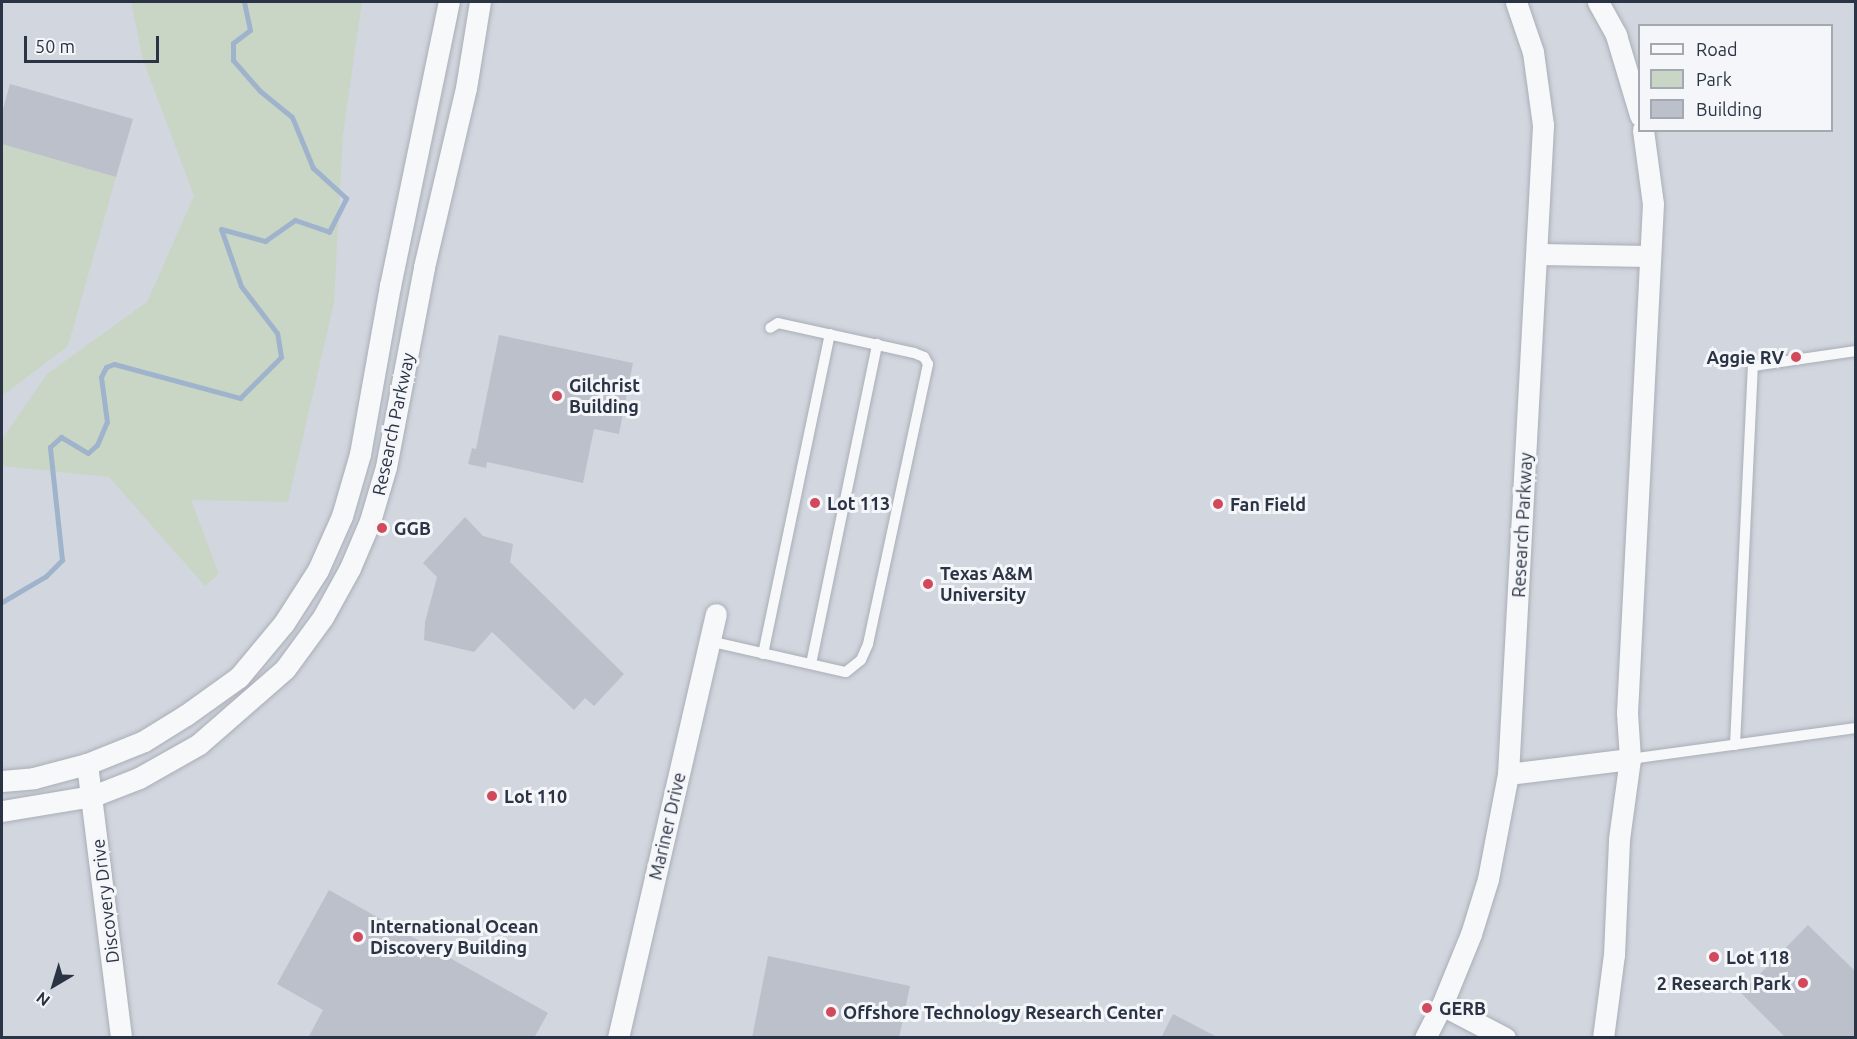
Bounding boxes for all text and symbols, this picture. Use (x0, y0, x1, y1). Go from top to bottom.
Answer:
scale bar (27, 24, 162, 62)
legend (1638, 24, 1833, 132)
text: 50 m (35, 36, 75, 56)
text: Road (1696, 39, 1738, 59)
text: Park (1696, 69, 1732, 89)
text: Building (1696, 99, 1762, 119)
place label: Aggie RV (1706, 346, 1784, 368)
marker: Aggie RV (1789, 350, 1803, 364)
street label: Research Parkway (367, 351, 419, 497)
place label: Gilchrist Building (569, 375, 640, 418)
marker: Gilchrist Building (550, 389, 564, 403)
street label: Research Parkway (1507, 452, 1537, 598)
place label: Lot 113 (827, 492, 890, 514)
place label: Fan Field (1230, 493, 1306, 515)
marker: Lot 113 (808, 496, 822, 510)
marker: Fan Field (1211, 497, 1225, 511)
place label: GGB (394, 517, 431, 539)
marker: GGB (375, 521, 389, 535)
place label: Texas A&M University (940, 563, 1033, 606)
marker: Texas A&M University (921, 577, 935, 591)
street label: Mariner Drive (644, 770, 690, 882)
place label: Lot 110 (504, 785, 567, 807)
marker: Lot 110 (485, 789, 499, 803)
street label: Discovery Drive (87, 838, 123, 964)
place label: International Ocean Discovery Building (370, 916, 538, 958)
marker: International Ocean Discovery Building (351, 930, 365, 944)
place label: Lot 118 (1726, 946, 1789, 968)
marker: Lot 118 (1707, 950, 1721, 964)
north arrow (24, 955, 84, 1015)
place label: 2 Research Park (1657, 972, 1791, 994)
marker: 2 Research Park (1796, 976, 1810, 990)
text: N (33, 988, 53, 1010)
place label: GERB (1439, 997, 1486, 1019)
place label: Offshore Technology Research Center (843, 1001, 1164, 1023)
marker: GERB (1420, 1001, 1434, 1015)
marker: Offshore Technology Research Center (824, 1005, 838, 1019)

